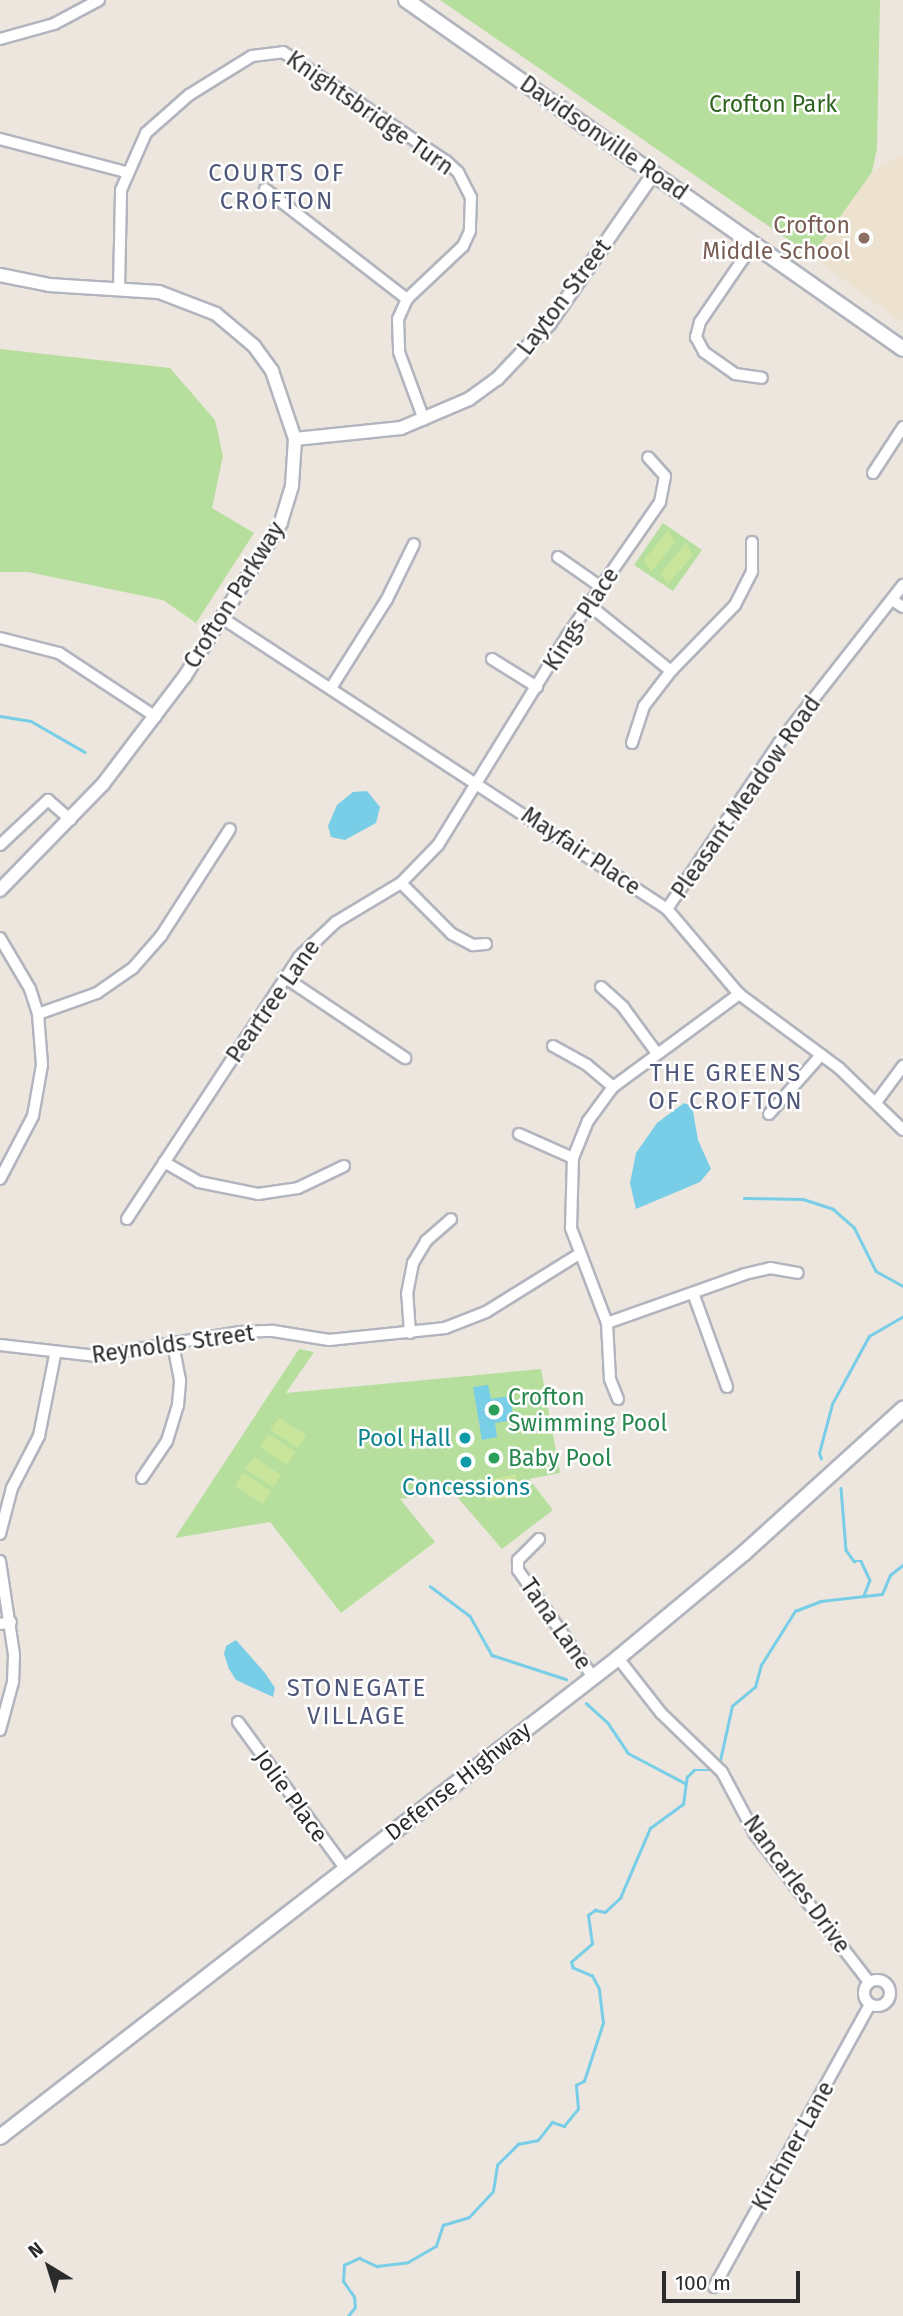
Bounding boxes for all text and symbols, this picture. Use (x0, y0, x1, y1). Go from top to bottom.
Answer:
street label: Knightsbridge Turn (281, 45, 459, 181)
street label: Davidsonville Road (515, 70, 693, 206)
park label: Crofton Park (709, 90, 837, 118)
district label: COURTS OF CROFTON (209, 160, 345, 216)
place label: Crofton Middle School (702, 211, 850, 265)
marker: Crofton Middle School (856, 230, 872, 246)
street label: Layton Street (511, 234, 617, 360)
street label: Crofton Parkway (178, 517, 290, 673)
street label: Kings Place (537, 562, 625, 676)
street label: Pleasant Meadow Road (666, 690, 826, 904)
street label: Mayfair Place (516, 801, 646, 901)
street label: Peartree Lane (220, 934, 326, 1068)
district label: THE GREENS OF CROFTON (650, 1060, 802, 1116)
street label: Reynolds Street (90, 1319, 256, 1369)
place label: Crofton Swimming Pool (508, 1383, 667, 1437)
marker: Crofton Swimming Pool (486, 1402, 502, 1418)
place label: Pool Hall (357, 1424, 451, 1452)
marker: Pool Hall (457, 1430, 473, 1446)
place label: Baby Pool (508, 1444, 612, 1472)
marker: Baby Pool (486, 1450, 502, 1466)
marker: Concessions (458, 1454, 474, 1470)
place label: Concessions (402, 1473, 530, 1501)
street label: Tana Lane (515, 1573, 597, 1675)
district label: STONEGATE VILLAGE (288, 1675, 426, 1731)
street label: Defense Highway (380, 1715, 536, 1847)
street label: Jolie Place (248, 1744, 334, 1848)
street label: Nancarles Drive (738, 1810, 856, 1958)
street label: Kirchner Lane (746, 2077, 840, 2215)
north arrow (14, 2232, 84, 2302)
text: N (24, 2237, 48, 2263)
scale bar (665, 2256, 803, 2300)
text: 100 m (675, 2270, 731, 2296)

